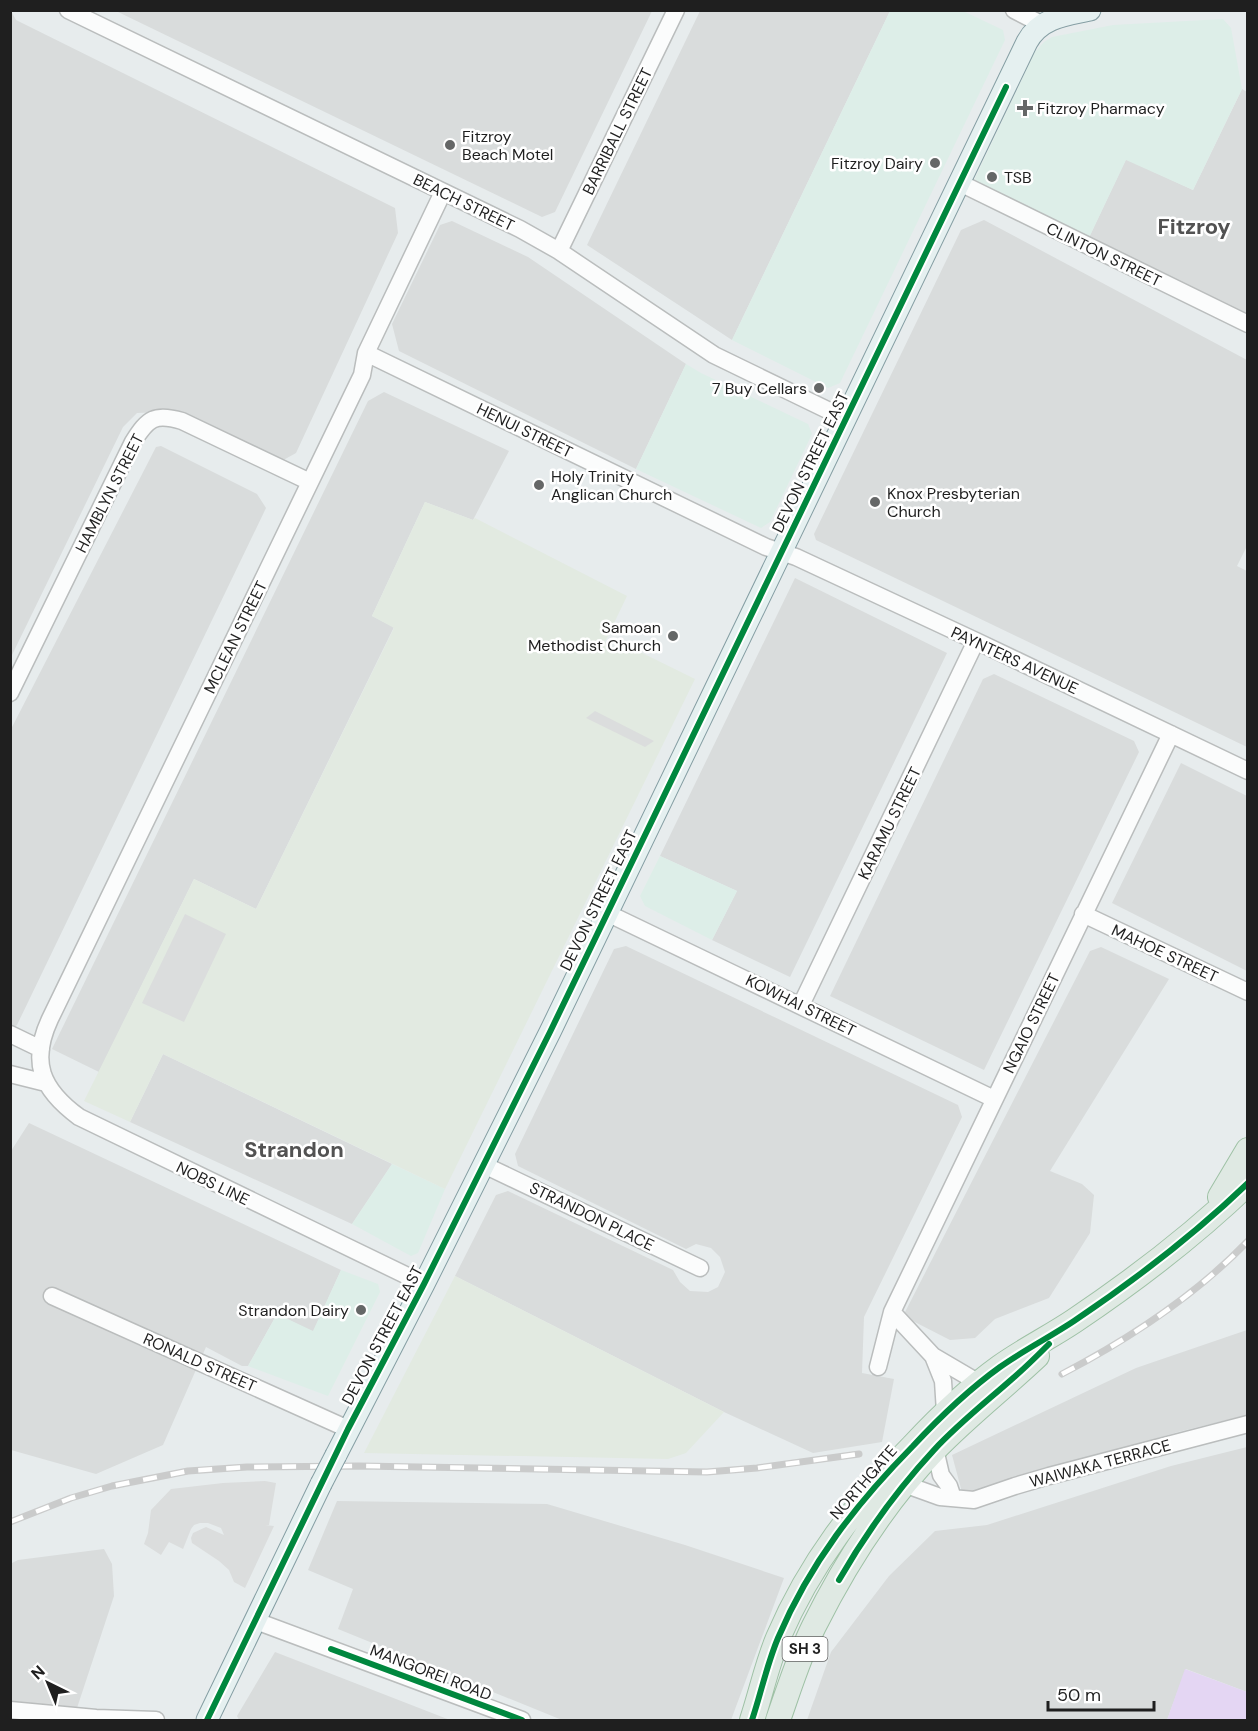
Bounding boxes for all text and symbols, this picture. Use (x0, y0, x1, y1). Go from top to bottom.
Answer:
street label: BARRIBALL STREET (578, 64, 657, 198)
place label: Fitzroy Pharmacy (1037, 98, 1165, 119)
marker: Fitzroy Pharmacy (1018, 101, 1032, 115)
place label: Fitzroy Beach Motel (462, 126, 553, 165)
marker: Fitzroy Beach Motel (443, 138, 457, 152)
place label: Fitzroy Dairy (831, 153, 923, 174)
marker: Fitzroy Dairy (928, 156, 942, 170)
place label: TSB (1004, 167, 1032, 188)
street label: BEACH STREET (410, 169, 518, 236)
marker: TSB (985, 170, 999, 184)
district label: Fitzroy (1157, 212, 1231, 241)
street label: CLINTON STREET (1043, 218, 1165, 291)
place label: 7 Buy Cellars (712, 378, 807, 399)
marker: 7 Buy Cellars (812, 381, 826, 395)
street label: DEVON STREET EAST (767, 388, 854, 536)
street label: HENUI STREET (473, 398, 576, 463)
street label: HAMBLYN STREET (70, 430, 148, 556)
place label: Holy Trinity Anglican Church (551, 466, 672, 505)
marker: Holy Trinity Anglican Church (532, 478, 546, 492)
place label: Knox Presbyterian Church (887, 483, 1020, 522)
marker: Knox Presbyterian Church (868, 495, 882, 509)
street label: MCLEAN STREET (199, 577, 272, 697)
place label: Samoan Methodist Church (528, 617, 661, 656)
street label: PAYNTERS AVENUE (948, 622, 1082, 699)
marker: Samoan Methodist Church (666, 629, 680, 643)
street label: KARAMU STREET (853, 763, 926, 883)
street label: DEVON STREET EAST (555, 826, 642, 974)
street label: MAHOE STREET (1108, 920, 1221, 987)
street label: KOWHAI STREET (742, 970, 859, 1041)
street label: NGAIO STREET (998, 970, 1065, 1077)
district label: Strandon (244, 1135, 344, 1164)
street label: NOBS LINE (173, 1157, 253, 1210)
street label: STRANDON PLACE (526, 1177, 658, 1256)
street label: DEVON STREET EAST (337, 1262, 428, 1408)
place label: Strandon Dairy (238, 1300, 349, 1321)
marker: Strandon Dairy (354, 1303, 368, 1317)
street label: RONALD STREET (140, 1328, 260, 1397)
street label: WAIWAKA TERRACE (1027, 1435, 1173, 1492)
street label: NORTHGATE (825, 1441, 902, 1524)
road number: SH 3 (782, 1637, 828, 1661)
street label: MANGOREI ROAD (367, 1640, 495, 1705)
north arrow (18, 1653, 78, 1713)
text: N (27, 1661, 50, 1684)
scale bar (1048, 1674, 1154, 1712)
text: 50 m (1057, 1683, 1101, 1707)

